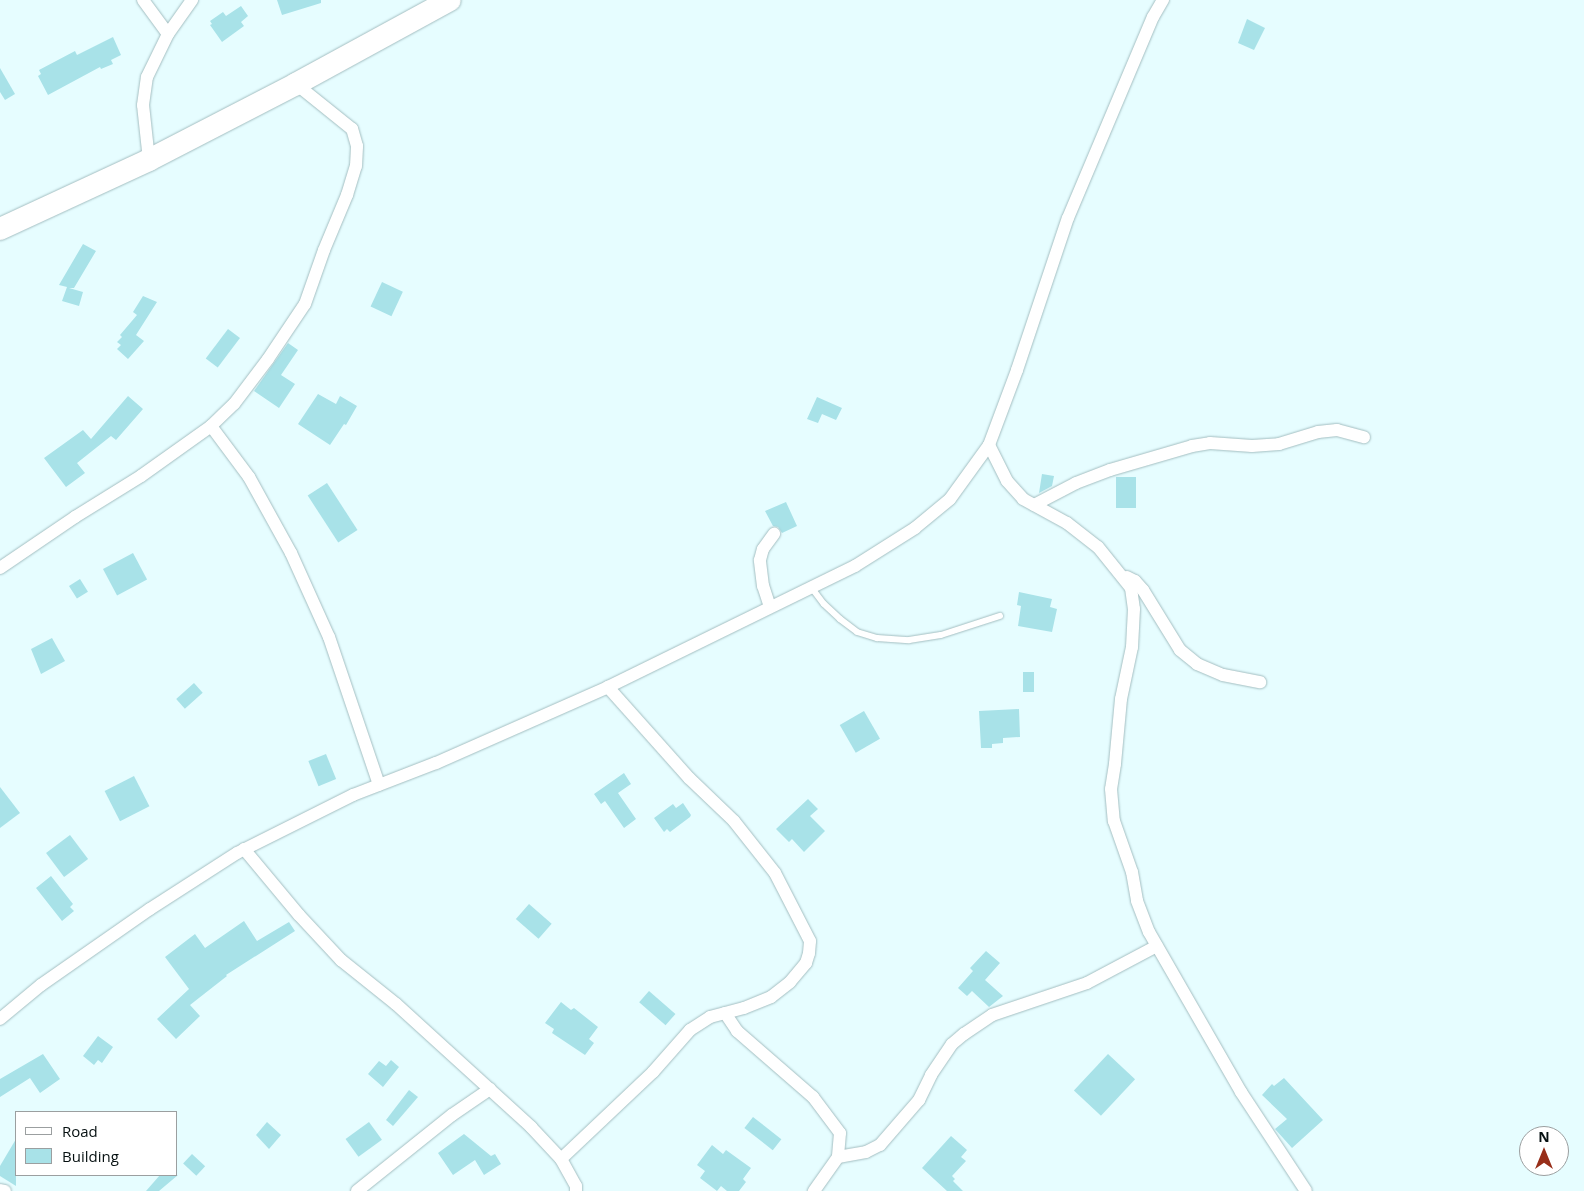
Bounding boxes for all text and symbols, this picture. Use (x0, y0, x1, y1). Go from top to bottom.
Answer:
legend (15, 1111, 178, 1176)
text: Road (62, 1121, 98, 1141)
north arrow (1519, 1126, 1569, 1176)
text: N (1538, 1127, 1550, 1146)
text: Building (62, 1146, 119, 1166)

